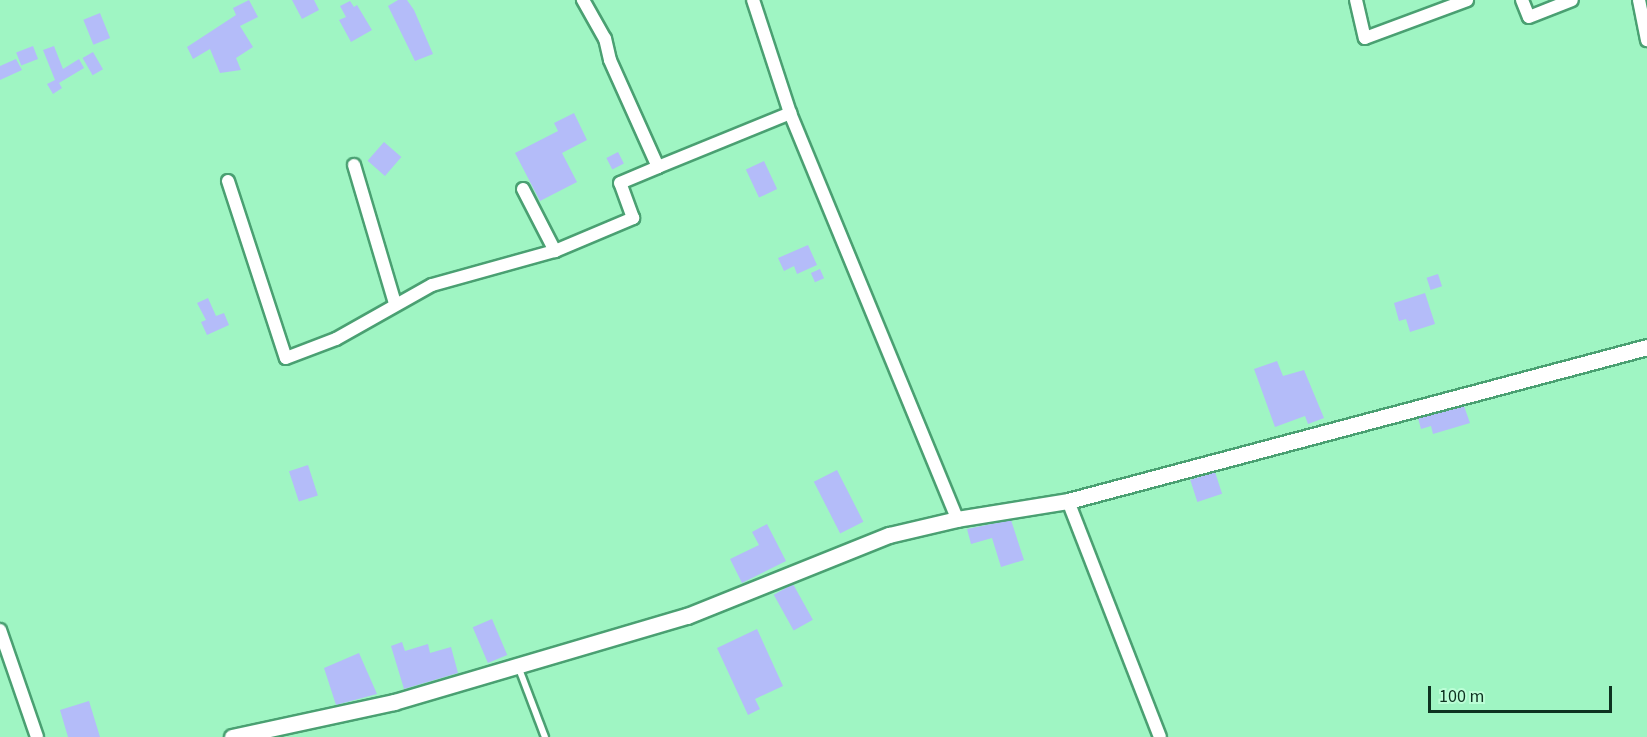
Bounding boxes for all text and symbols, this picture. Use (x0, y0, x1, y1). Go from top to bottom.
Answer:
scale bar (1431, 674, 1616, 712)
text: 100 m (1439, 684, 1484, 709)

